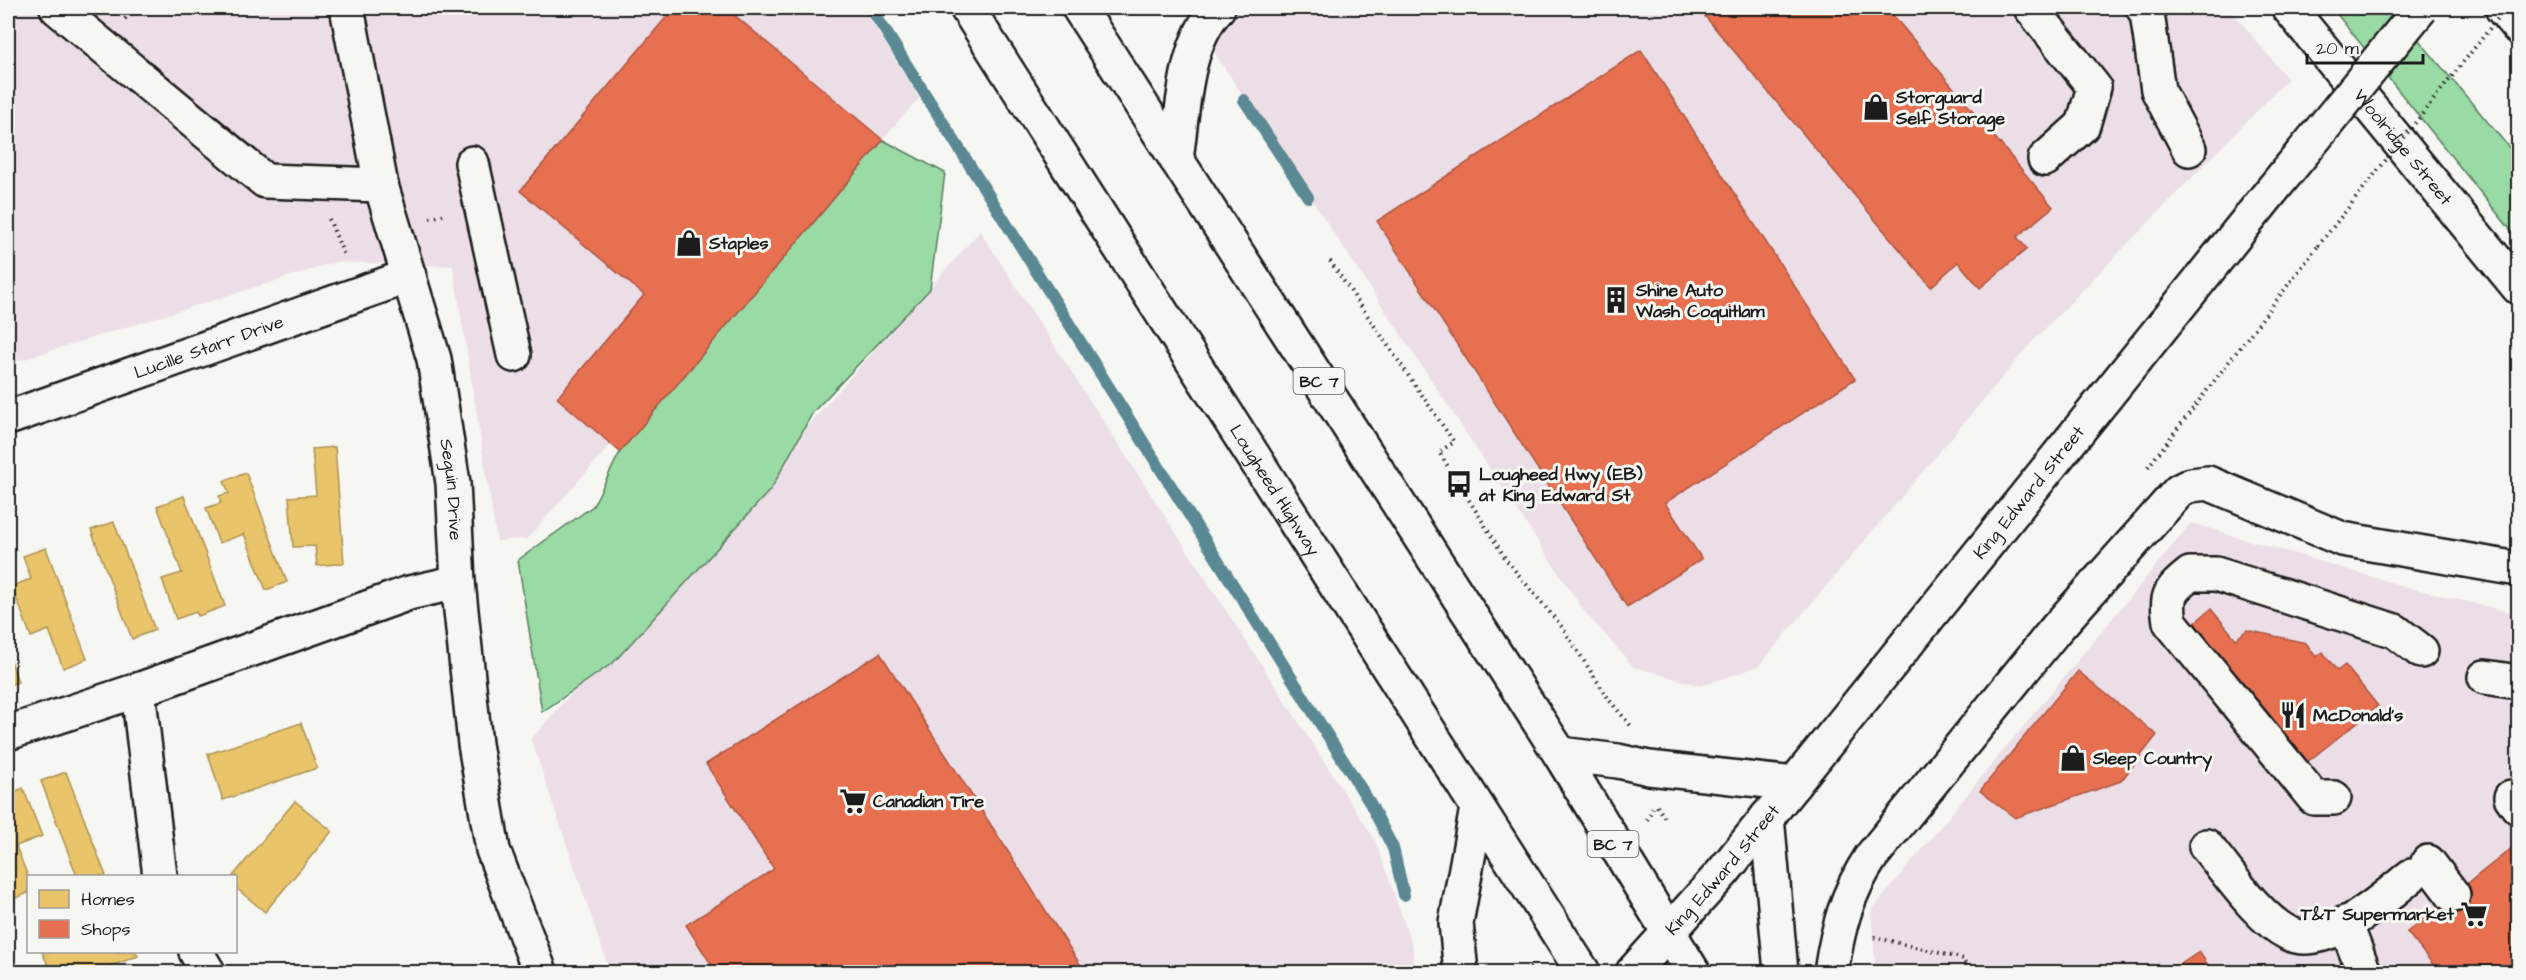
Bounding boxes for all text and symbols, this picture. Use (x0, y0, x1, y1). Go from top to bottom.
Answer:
scale bar (2307, 27, 2422, 65)
text: 20 m (2316, 36, 2359, 61)
street label: Woolridge Street (2348, 84, 2459, 212)
place label: Storguard Self Storage (1895, 85, 2005, 132)
shop icon: Storguard Self Storage (1861, 92, 1891, 122)
shop icon: Staples (674, 228, 704, 258)
place label: Staples (708, 231, 769, 256)
place label: Shine Auto Wash Coquitlam (1635, 278, 1765, 324)
building icon: Shine Auto Wash Coquitlam (1601, 285, 1631, 315)
street label: Lucille Starr Drive (131, 309, 287, 385)
road number: BC 7 (1294, 368, 1344, 394)
street label: Lougheed Highway (1223, 420, 1326, 561)
street label: King Edward Street (1968, 420, 2091, 565)
street label: Seguin Drive (433, 437, 468, 541)
place label: Lougheed Hwy (EB) at King Edward St (1478, 462, 1643, 509)
bus stop icon: Lougheed Hwy (EB) at King Edward St (1444, 469, 1474, 499)
restaurant icon: McDonald's (2278, 700, 2308, 730)
place label: McDonald's (2313, 703, 2403, 728)
shop icon: Sleep Country (2058, 743, 2088, 773)
place label: Sleep Country (2092, 746, 2212, 772)
supermarket icon: Canadian Tire (838, 786, 868, 816)
place label: Canadian Tire (873, 789, 984, 814)
street label: King Edward Street (1660, 799, 1786, 941)
road number: BC 7 (1588, 831, 1638, 857)
legend (27, 875, 237, 953)
text: Homes (81, 887, 135, 912)
supermarket icon: T&T Supermarket (2459, 899, 2489, 929)
place label: T&T Supermarket (2300, 902, 2455, 927)
text: Shops (81, 917, 131, 942)

